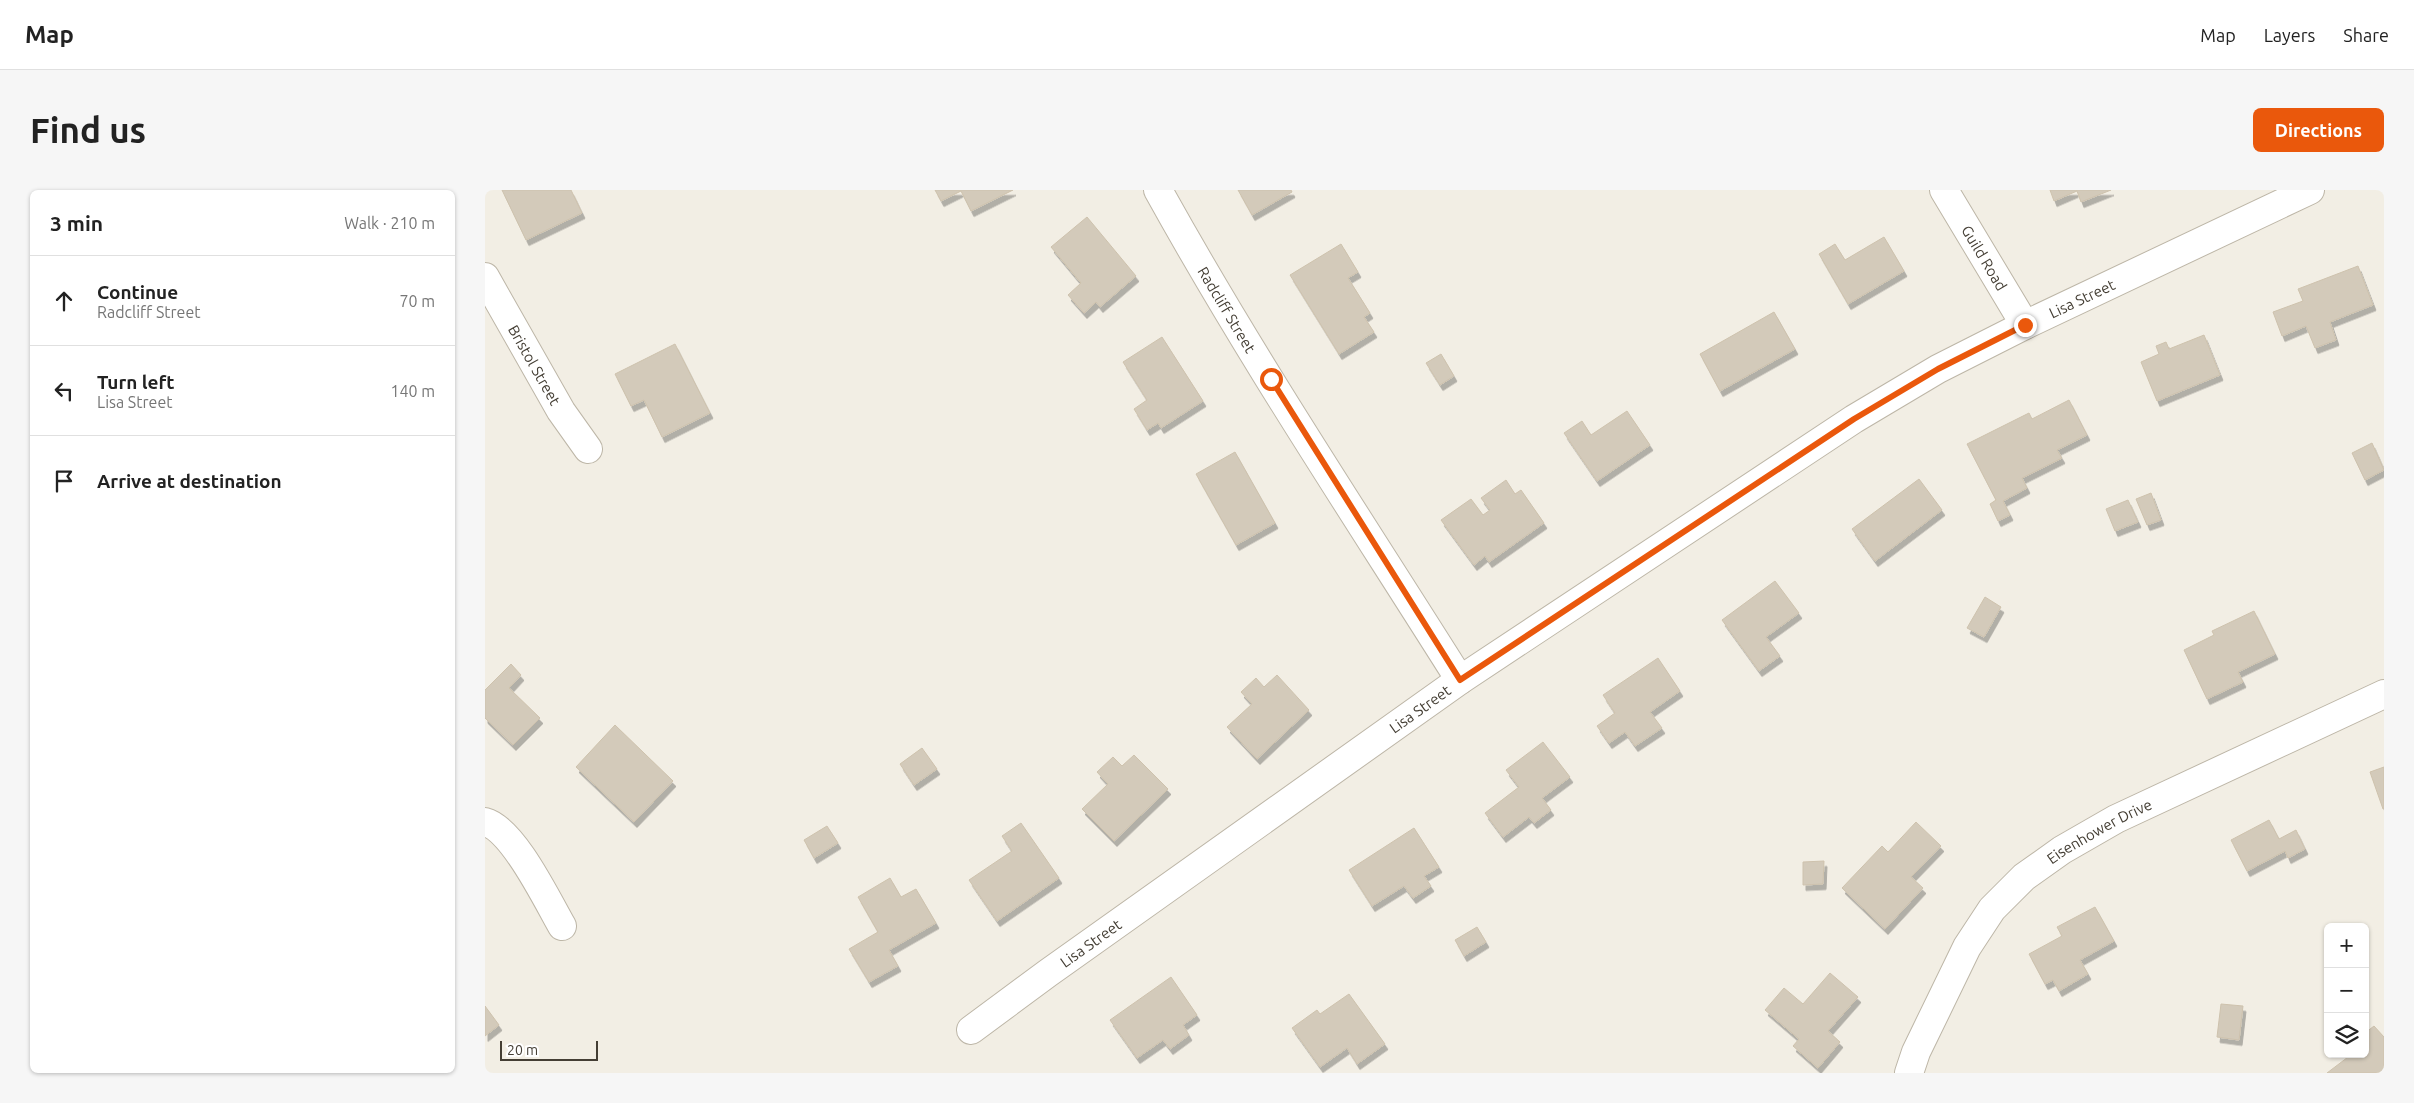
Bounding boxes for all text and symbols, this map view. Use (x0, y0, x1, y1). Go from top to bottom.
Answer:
text: Map (25, 21, 74, 48)
text: Map (2200, 25, 2236, 45)
text: Layers (2264, 25, 2315, 45)
text: Share (2343, 25, 2389, 45)
button: Directions (2253, 108, 2384, 152)
text: Find us (30, 110, 146, 150)
text: 3 min (50, 211, 103, 235)
text: Walk · 210 m (344, 214, 435, 232)
street label: Guild Road (1959, 222, 2011, 293)
street label: Radcliff Street (1195, 263, 1259, 356)
street label: Lisa Street (2046, 275, 2117, 321)
text: Continue (97, 281, 178, 303)
icon: ahead (50, 287, 78, 315)
text: 70 m (399, 292, 435, 310)
text: Radcliff Street (97, 303, 201, 321)
route end (2014, 314, 2037, 337)
street label: Bristol Street (505, 322, 564, 408)
route start (1260, 368, 1283, 391)
text: Turn left (97, 371, 175, 393)
icon: left (50, 377, 78, 405)
text: 140 m (390, 382, 435, 400)
text: Lisa Street (97, 393, 173, 411)
icon: arrive (50, 467, 78, 495)
text: Arrive at destination (97, 470, 282, 492)
street label: Lisa Street (1386, 681, 1454, 736)
street label: Eisenhower Drive (2043, 795, 2154, 867)
street label: Lisa Street (1057, 915, 1124, 970)
map controls (2324, 923, 2369, 1058)
button: + (2324, 923, 2369, 968)
button: − (2324, 968, 2369, 1013)
button: layers (2324, 1013, 2369, 1058)
scale bar (500, 1038, 597, 1061)
text: 20 m (507, 1042, 538, 1058)

